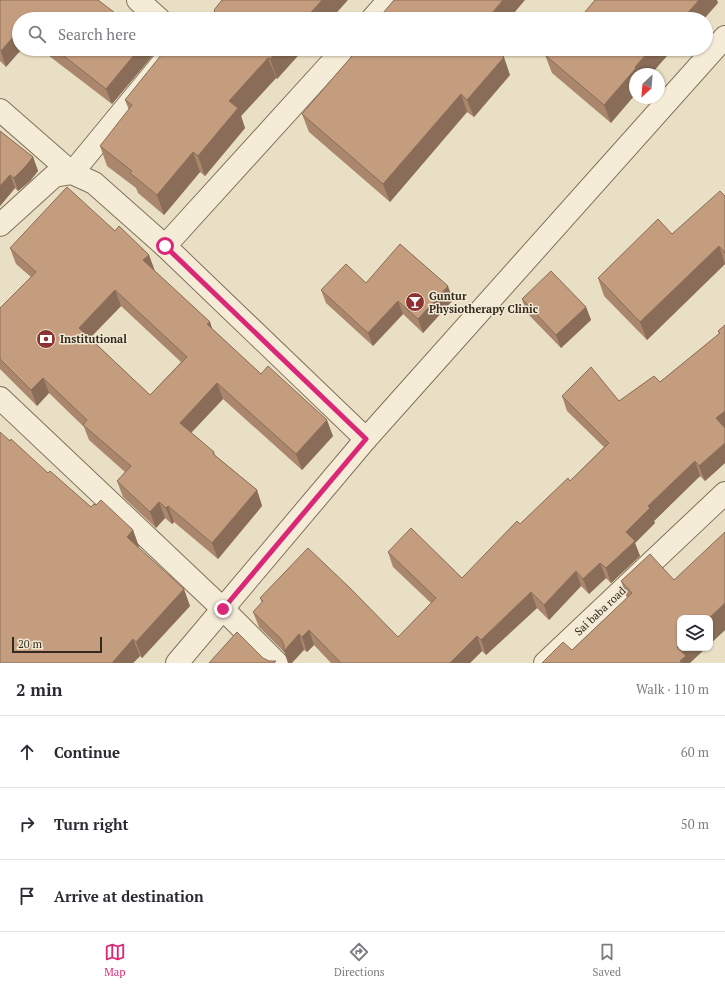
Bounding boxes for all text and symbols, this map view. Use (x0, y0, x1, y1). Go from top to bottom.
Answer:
search box (12, 12, 713, 56)
icon: search (26, 23, 48, 45)
text: Search here (58, 24, 136, 44)
north arrow (629, 68, 665, 104)
route start (156, 237, 174, 255)
place label: Guntur Physiotherapy Clinic (429, 289, 539, 316)
bar icon: Guntur Physiotherapy Clinic (404, 291, 426, 313)
bank icon: Institutional (35, 328, 57, 350)
place label: Institutional (60, 332, 127, 346)
street label: Sai baba road (571, 584, 629, 638)
route end (214, 600, 232, 618)
map controls (677, 615, 713, 651)
button: layers (677, 615, 713, 651)
scale bar (12, 635, 102, 654)
text: 20 m (18, 637, 42, 651)
text: 2 min (16, 678, 63, 701)
text: Walk · 110 m (636, 680, 709, 698)
icon: ahead (16, 741, 38, 763)
text: Continue (54, 742, 120, 762)
text: 60 m (681, 743, 709, 761)
icon: right (16, 813, 38, 835)
text: Turn right (54, 814, 129, 834)
text: 50 m (681, 815, 709, 833)
icon: arrive (16, 885, 38, 907)
text: Arrive at destination (54, 886, 204, 906)
tab: Map (104, 941, 126, 979)
tab: Directions (334, 941, 385, 979)
tab: Saved (593, 941, 621, 979)

